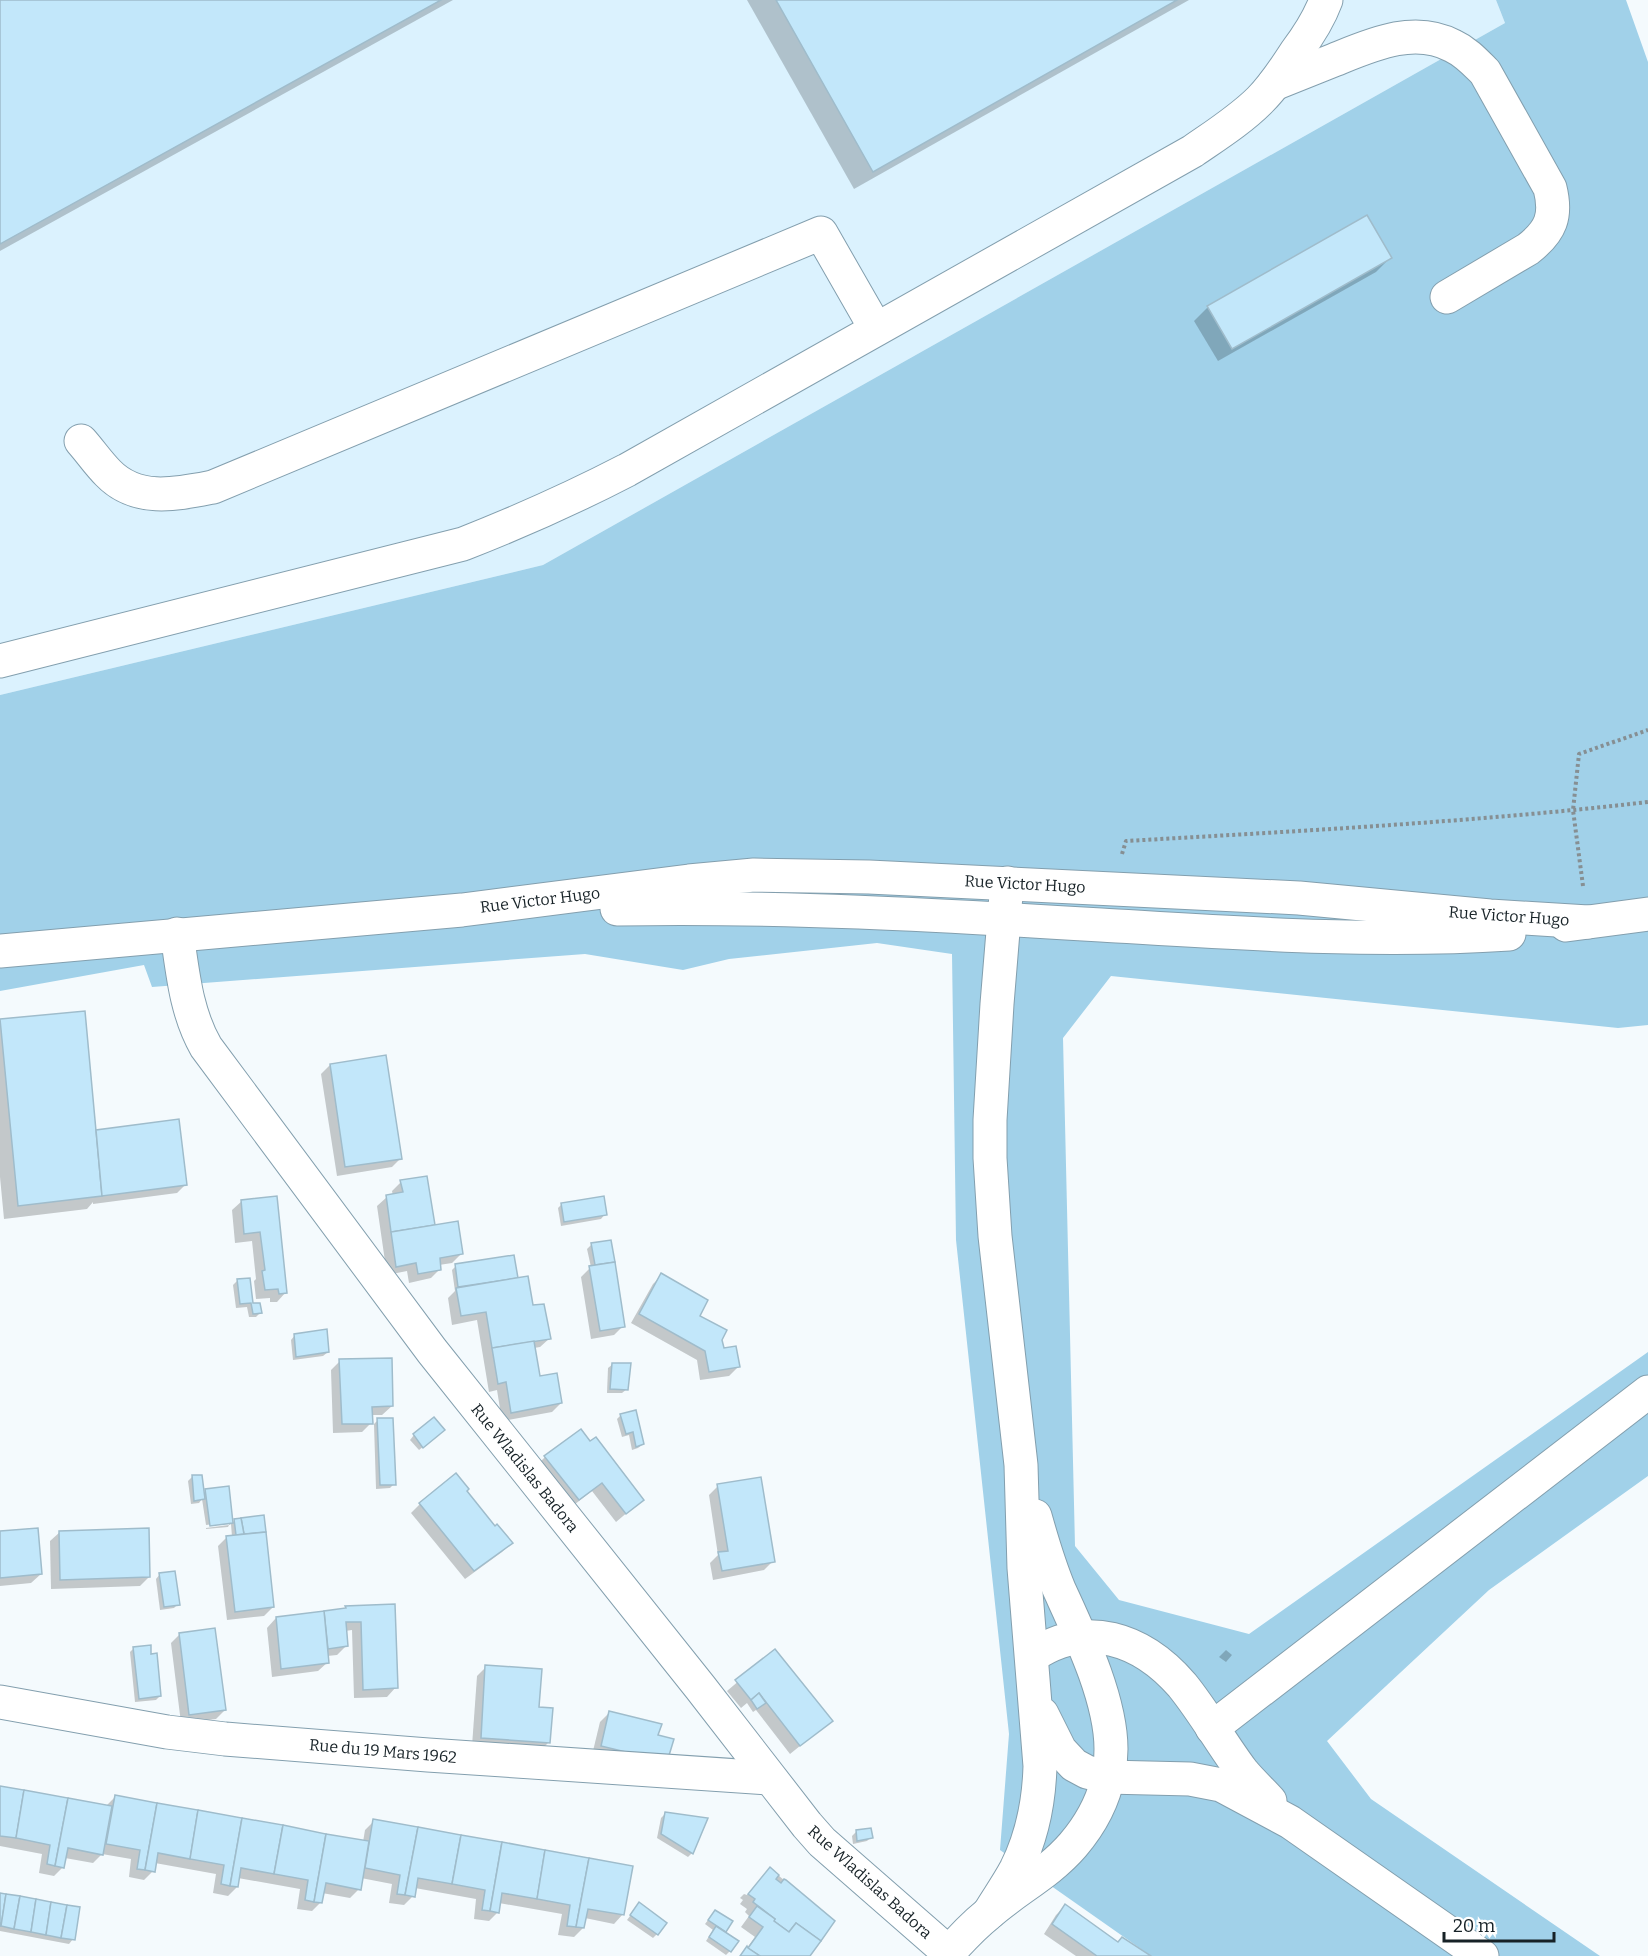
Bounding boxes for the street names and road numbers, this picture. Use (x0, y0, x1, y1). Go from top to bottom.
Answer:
street label: Rue Victor Hugo (964, 871, 1086, 897)
street label: Rue Victor Hugo (479, 883, 601, 917)
street label: Rue Victor Hugo (1448, 902, 1570, 930)
street label: Rue Wladislas Badora (467, 1400, 583, 1536)
street label: Rue du 19 Mars 1962 (308, 1735, 458, 1767)
street label: Rue Wladislas Badora (804, 1821, 936, 1943)

